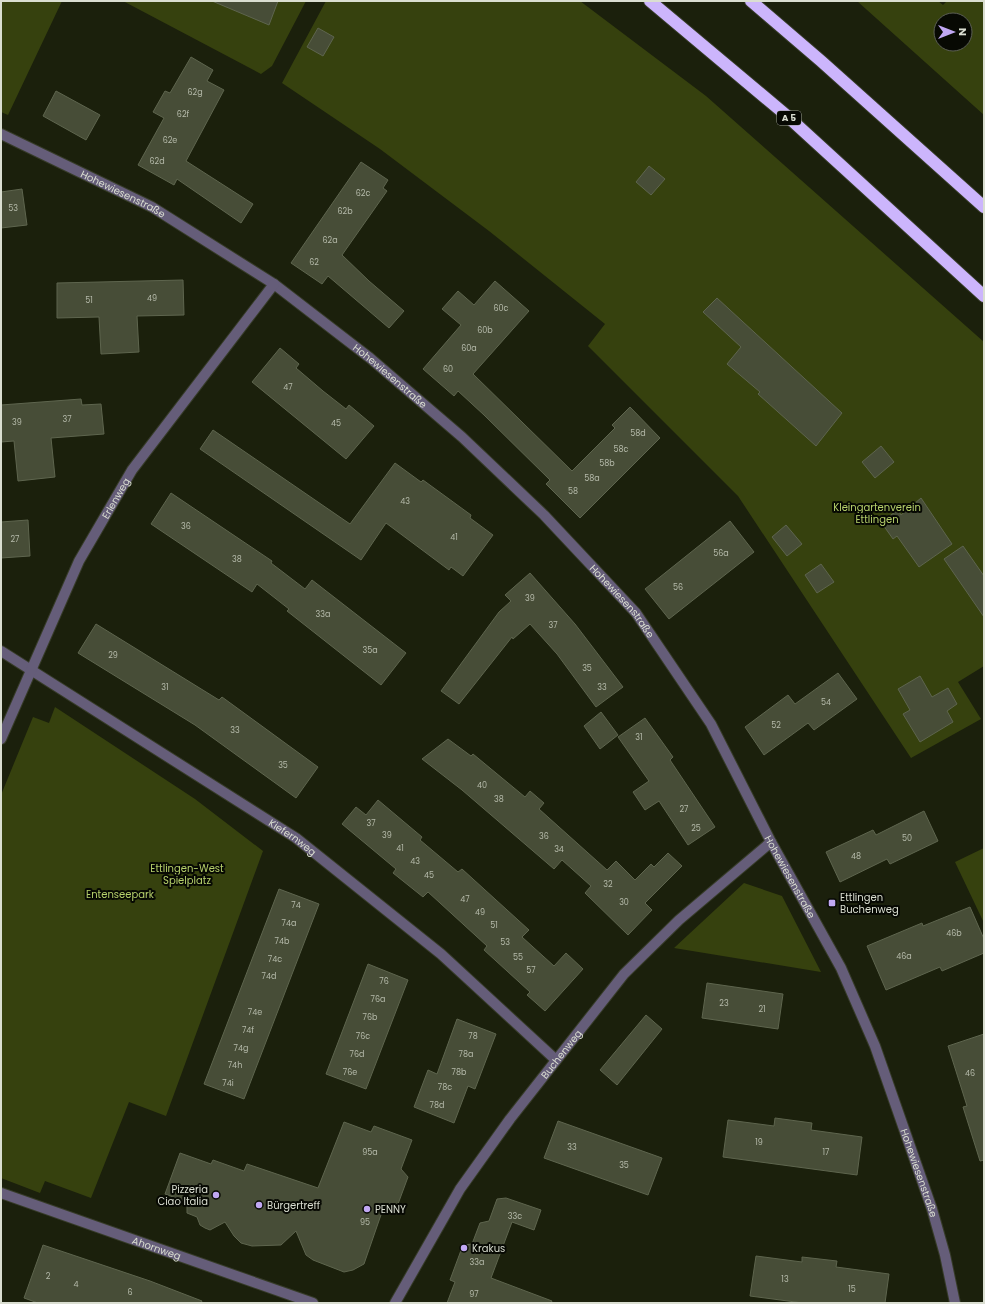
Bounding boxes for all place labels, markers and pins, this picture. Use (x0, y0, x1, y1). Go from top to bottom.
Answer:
place label: Ettlingen Buchenweg (840, 890, 899, 917)
marker: Ettlingen Buchenweg (827, 898, 837, 908)
place label: Pizzeria Ciao Italia (157, 1182, 208, 1209)
marker: Pizzeria Ciao Italia (211, 1190, 221, 1200)
place label: Bürgertreff (267, 1198, 320, 1213)
marker: Bürgertreff (254, 1200, 264, 1210)
place label: PENNY (375, 1202, 406, 1217)
marker: PENNY (362, 1204, 372, 1214)
place label: Krakus (472, 1241, 505, 1256)
marker: Krakus (459, 1243, 469, 1253)

